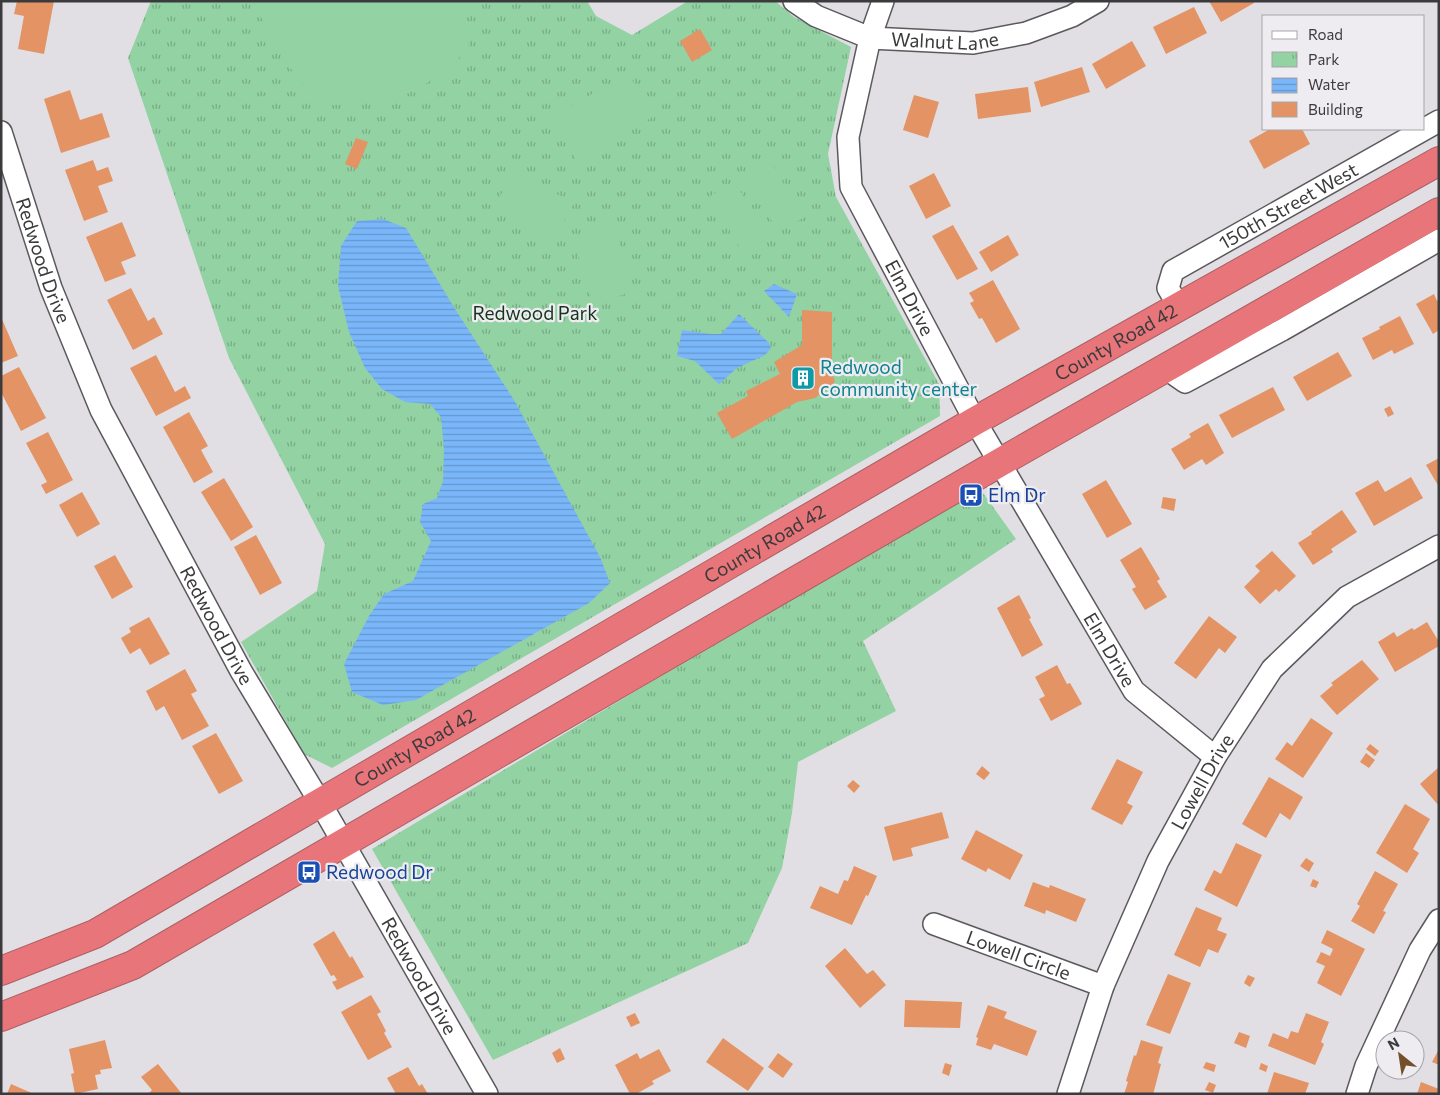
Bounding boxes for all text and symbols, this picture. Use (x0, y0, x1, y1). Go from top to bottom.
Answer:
legend (1262, 15, 1425, 130)
text: Road (1308, 25, 1343, 43)
street label: Walnut Lane (891, 26, 1000, 54)
text: Park (1308, 50, 1339, 68)
text: Water (1308, 75, 1350, 93)
text: Building (1308, 100, 1363, 118)
street label: 150th Street West (1215, 157, 1362, 254)
street label: Redwood Drive (12, 194, 76, 326)
street label: Elm Drive (881, 256, 940, 339)
street label: County Road 42 (1050, 298, 1181, 385)
park label: Redwood Park (472, 301, 598, 324)
place label: Redwood community center (820, 355, 978, 400)
building icon: Redwood community center (790, 365, 816, 391)
bus stop icon: Elm Dr (958, 482, 984, 508)
place label: Elm Dr (988, 483, 1046, 506)
street label: County Road 42 (699, 499, 829, 588)
street label: Redwood Drive (176, 562, 258, 688)
street label: Elm Drive (1079, 608, 1141, 691)
street label: County Road 42 (349, 703, 479, 792)
street label: Lowell Drive (1166, 729, 1238, 833)
bus stop icon: Redwood Dr (296, 859, 322, 885)
place label: Redwood Dr (326, 860, 433, 883)
street label: Redwood Drive (377, 913, 462, 1038)
street label: Lowell Circle (963, 925, 1074, 984)
north arrow (1375, 1030, 1425, 1080)
text: N (1384, 1033, 1402, 1053)

